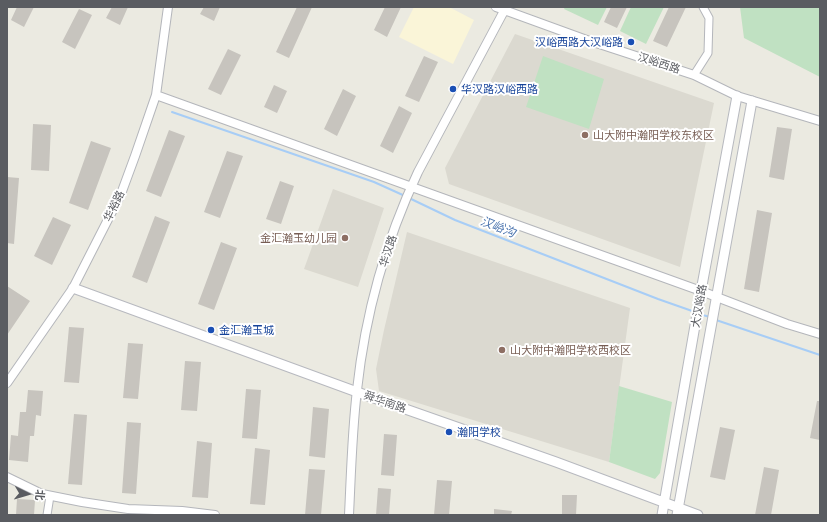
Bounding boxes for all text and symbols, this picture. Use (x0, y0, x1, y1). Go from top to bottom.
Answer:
place label: 汉峪西路大汉峪路 (535, 35, 623, 49)
marker: 汉峪西路大汉峪路 (626, 37, 636, 47)
street label: 汉峪西路 (636, 50, 682, 76)
place label: 华汉路汉峪西路 (461, 82, 538, 96)
marker: 华汉路汉峪西路 (448, 84, 458, 94)
place label: 山大附中瀚阳学校东校区 (593, 128, 714, 142)
marker: 山大附中瀚阳学校东校区 (580, 130, 590, 140)
street label: 华裕路 (101, 188, 127, 224)
water label: 汉峪沟 (479, 214, 517, 240)
place label: 金汇瀚玉幼儿园 (260, 231, 337, 245)
marker: 金汇瀚玉幼儿园 (340, 233, 350, 243)
street label: 华汉路 (377, 233, 399, 269)
street label: 大汉峪路 (689, 283, 709, 329)
place label: 金汇瀚玉城 (219, 323, 274, 337)
marker: 金汇瀚玉城 (206, 325, 216, 335)
place label: 山大附中瀚阳学校西校区 (510, 343, 631, 357)
marker: 山大附中瀚阳学校西校区 (497, 345, 507, 355)
street label: 舜华南路 (362, 389, 408, 415)
place label: 瀚阳学校 (457, 425, 501, 439)
marker: 瀚阳学校 (444, 427, 454, 437)
north arrow (8, 474, 48, 514)
text: 北 (33, 489, 47, 501)

